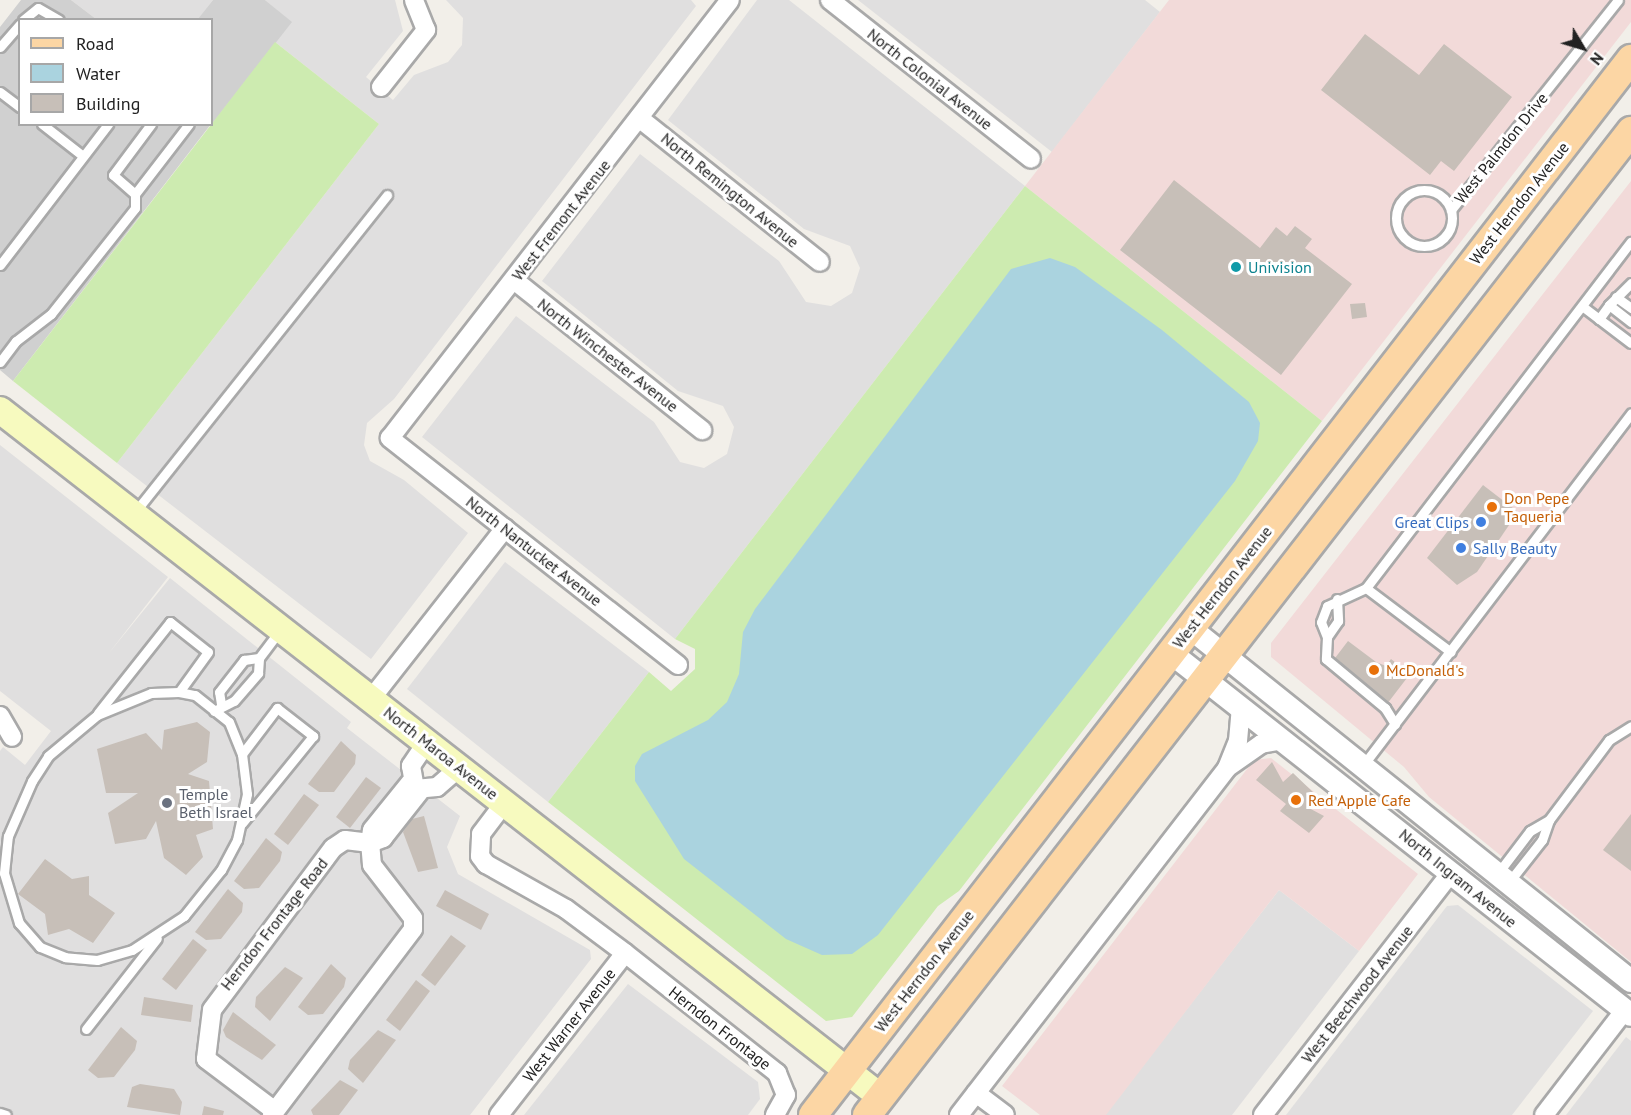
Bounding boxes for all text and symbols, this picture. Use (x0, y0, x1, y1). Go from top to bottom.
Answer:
legend (18, 18, 213, 126)
north arrow (1553, 18, 1613, 78)
street label: North Colonial Avenue (863, 24, 997, 134)
text: Road (76, 32, 114, 55)
text: N (1586, 49, 1608, 69)
text: Water (76, 62, 120, 85)
street label: West Palmdon Drive (1450, 89, 1552, 207)
text: Building (76, 92, 140, 115)
street label: North Remington Avenue (657, 128, 803, 252)
street label: West Herndon Avenue (1465, 138, 1573, 268)
street label: West Fremont Avenue (508, 155, 614, 285)
place label: Univision (1248, 257, 1312, 277)
marker: Univision (1229, 260, 1243, 274)
street label: North Winchester Avenue (534, 294, 682, 416)
place label: Don Pepe Taqueria (1504, 488, 1569, 526)
street label: North Nantucket Avenue (462, 492, 606, 610)
marker: Don Pepe Taqueria (1485, 500, 1499, 514)
place label: Great Clips (1395, 512, 1469, 532)
marker: Great Clips (1474, 515, 1488, 529)
street label: West Herndon Avenue (1168, 522, 1276, 652)
place label: Sally Beauty (1473, 538, 1557, 558)
marker: Sally Beauty (1454, 541, 1468, 555)
place label: McDonald's (1386, 660, 1464, 680)
marker: McDonald's (1367, 663, 1381, 677)
street label: North Maroa Avenue (380, 702, 502, 804)
place label: Temple Beth Israel (179, 784, 252, 822)
place label: Red Apple Cafe (1308, 790, 1411, 810)
marker: Red Apple Cafe (1289, 793, 1303, 807)
marker: Temple Beth Israel (160, 796, 174, 810)
street label: North Ingram Avenue (1395, 824, 1521, 932)
street label: Herndon Frontage Road (216, 854, 332, 994)
street label: West Herndon Avenue (870, 906, 978, 1036)
street label: West Beechwood Avenue (1297, 921, 1417, 1067)
street label: West Warner Avenue (518, 964, 620, 1086)
street label: Herndon Frontage (665, 982, 775, 1074)

